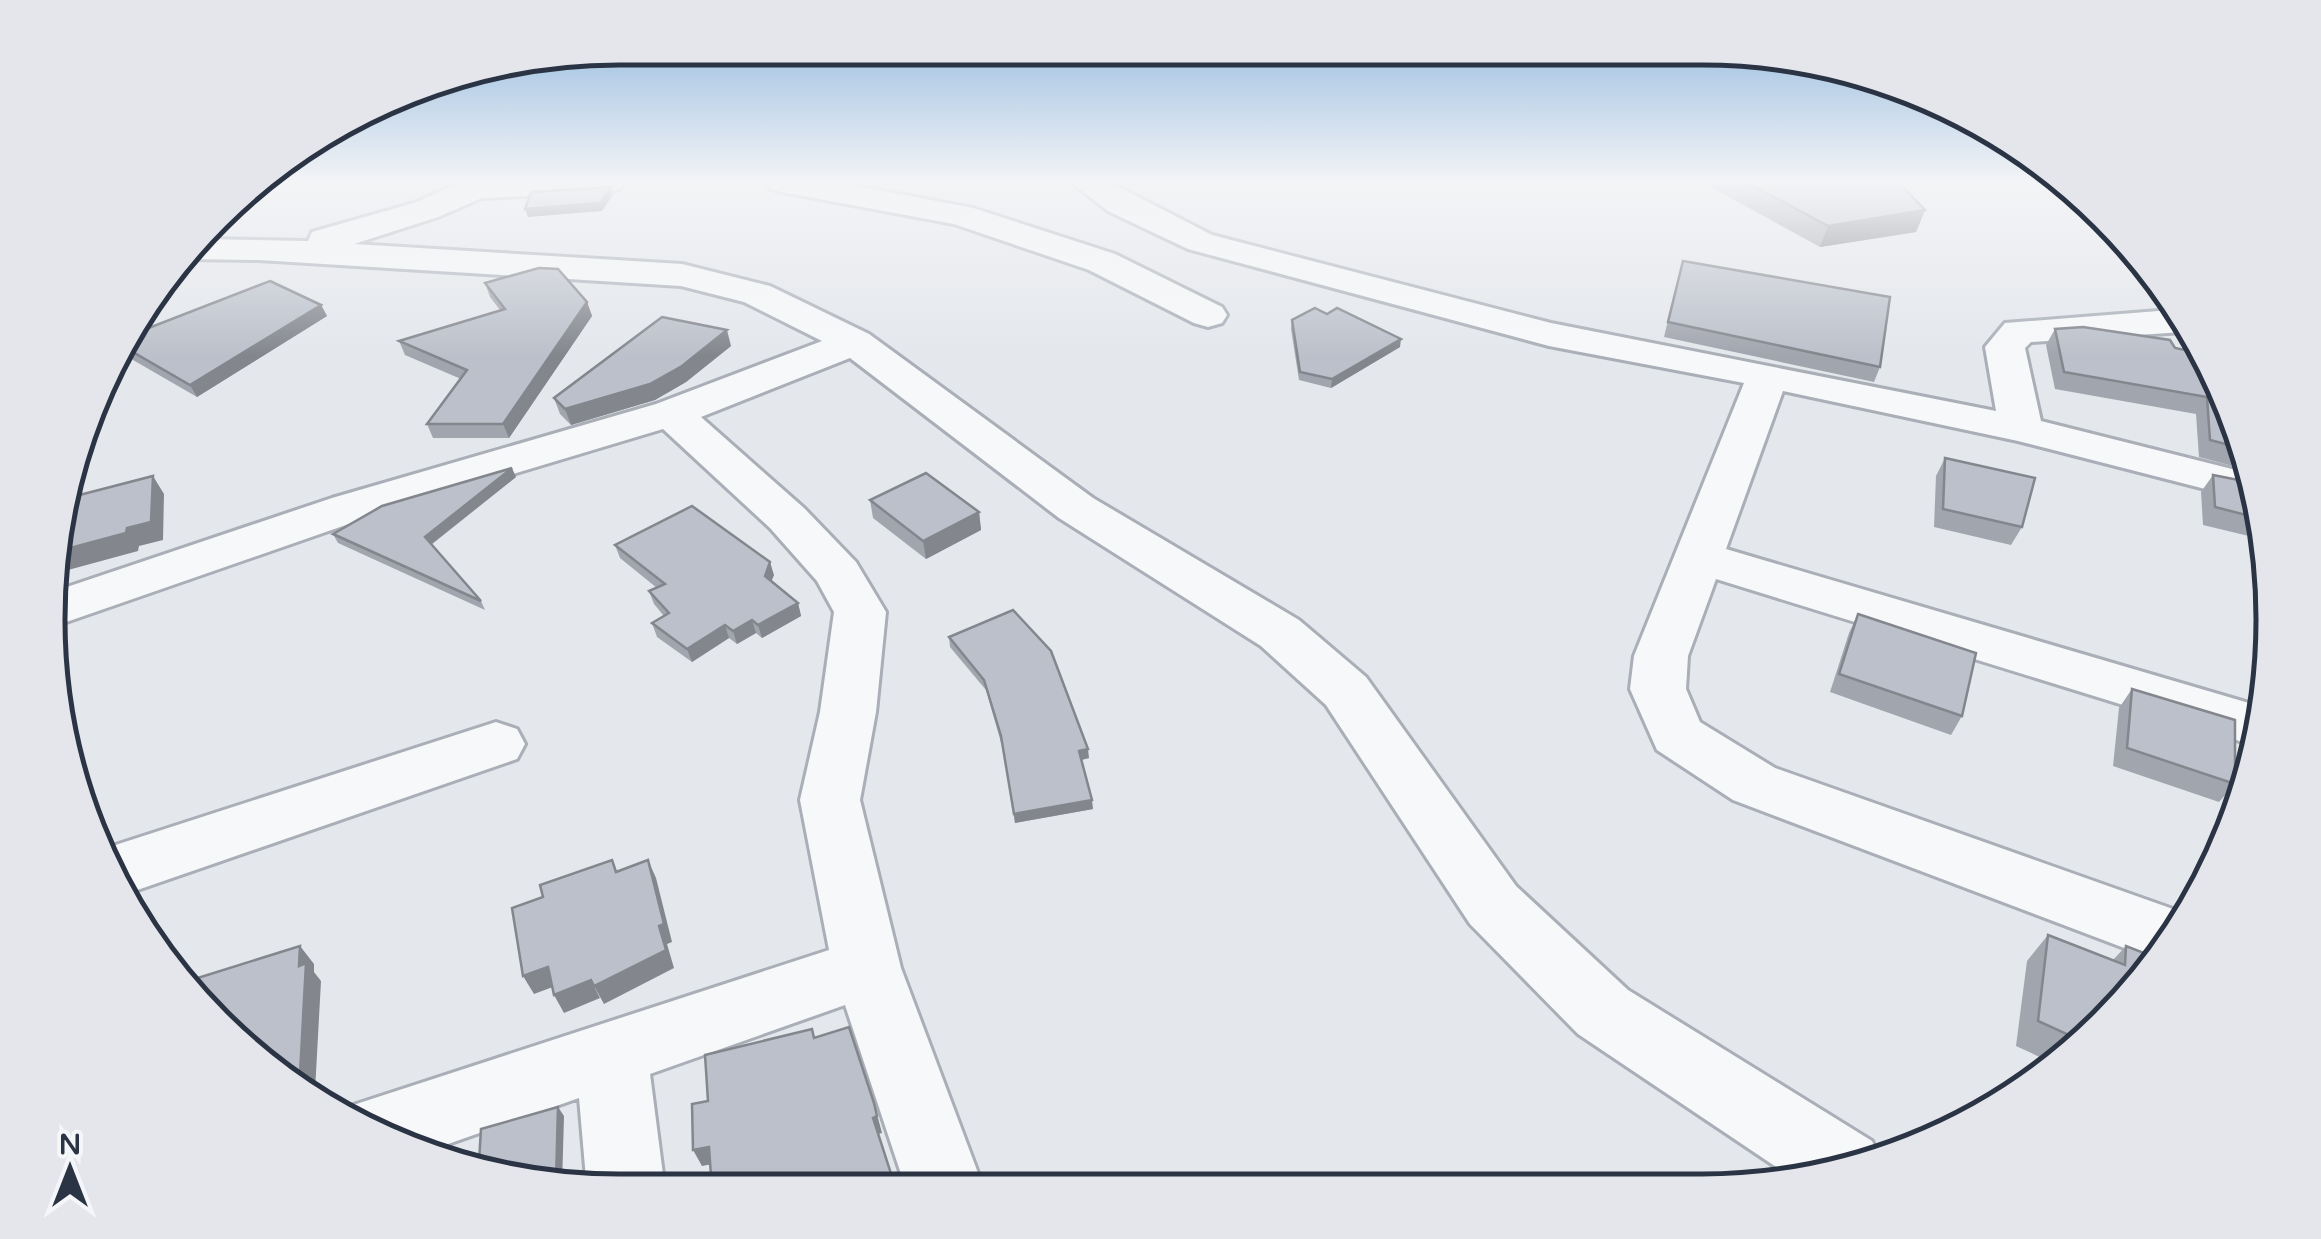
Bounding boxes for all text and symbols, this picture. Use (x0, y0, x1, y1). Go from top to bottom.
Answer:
north arrow (20, 1119, 120, 1219)
text: N (59, 1128, 81, 1162)

